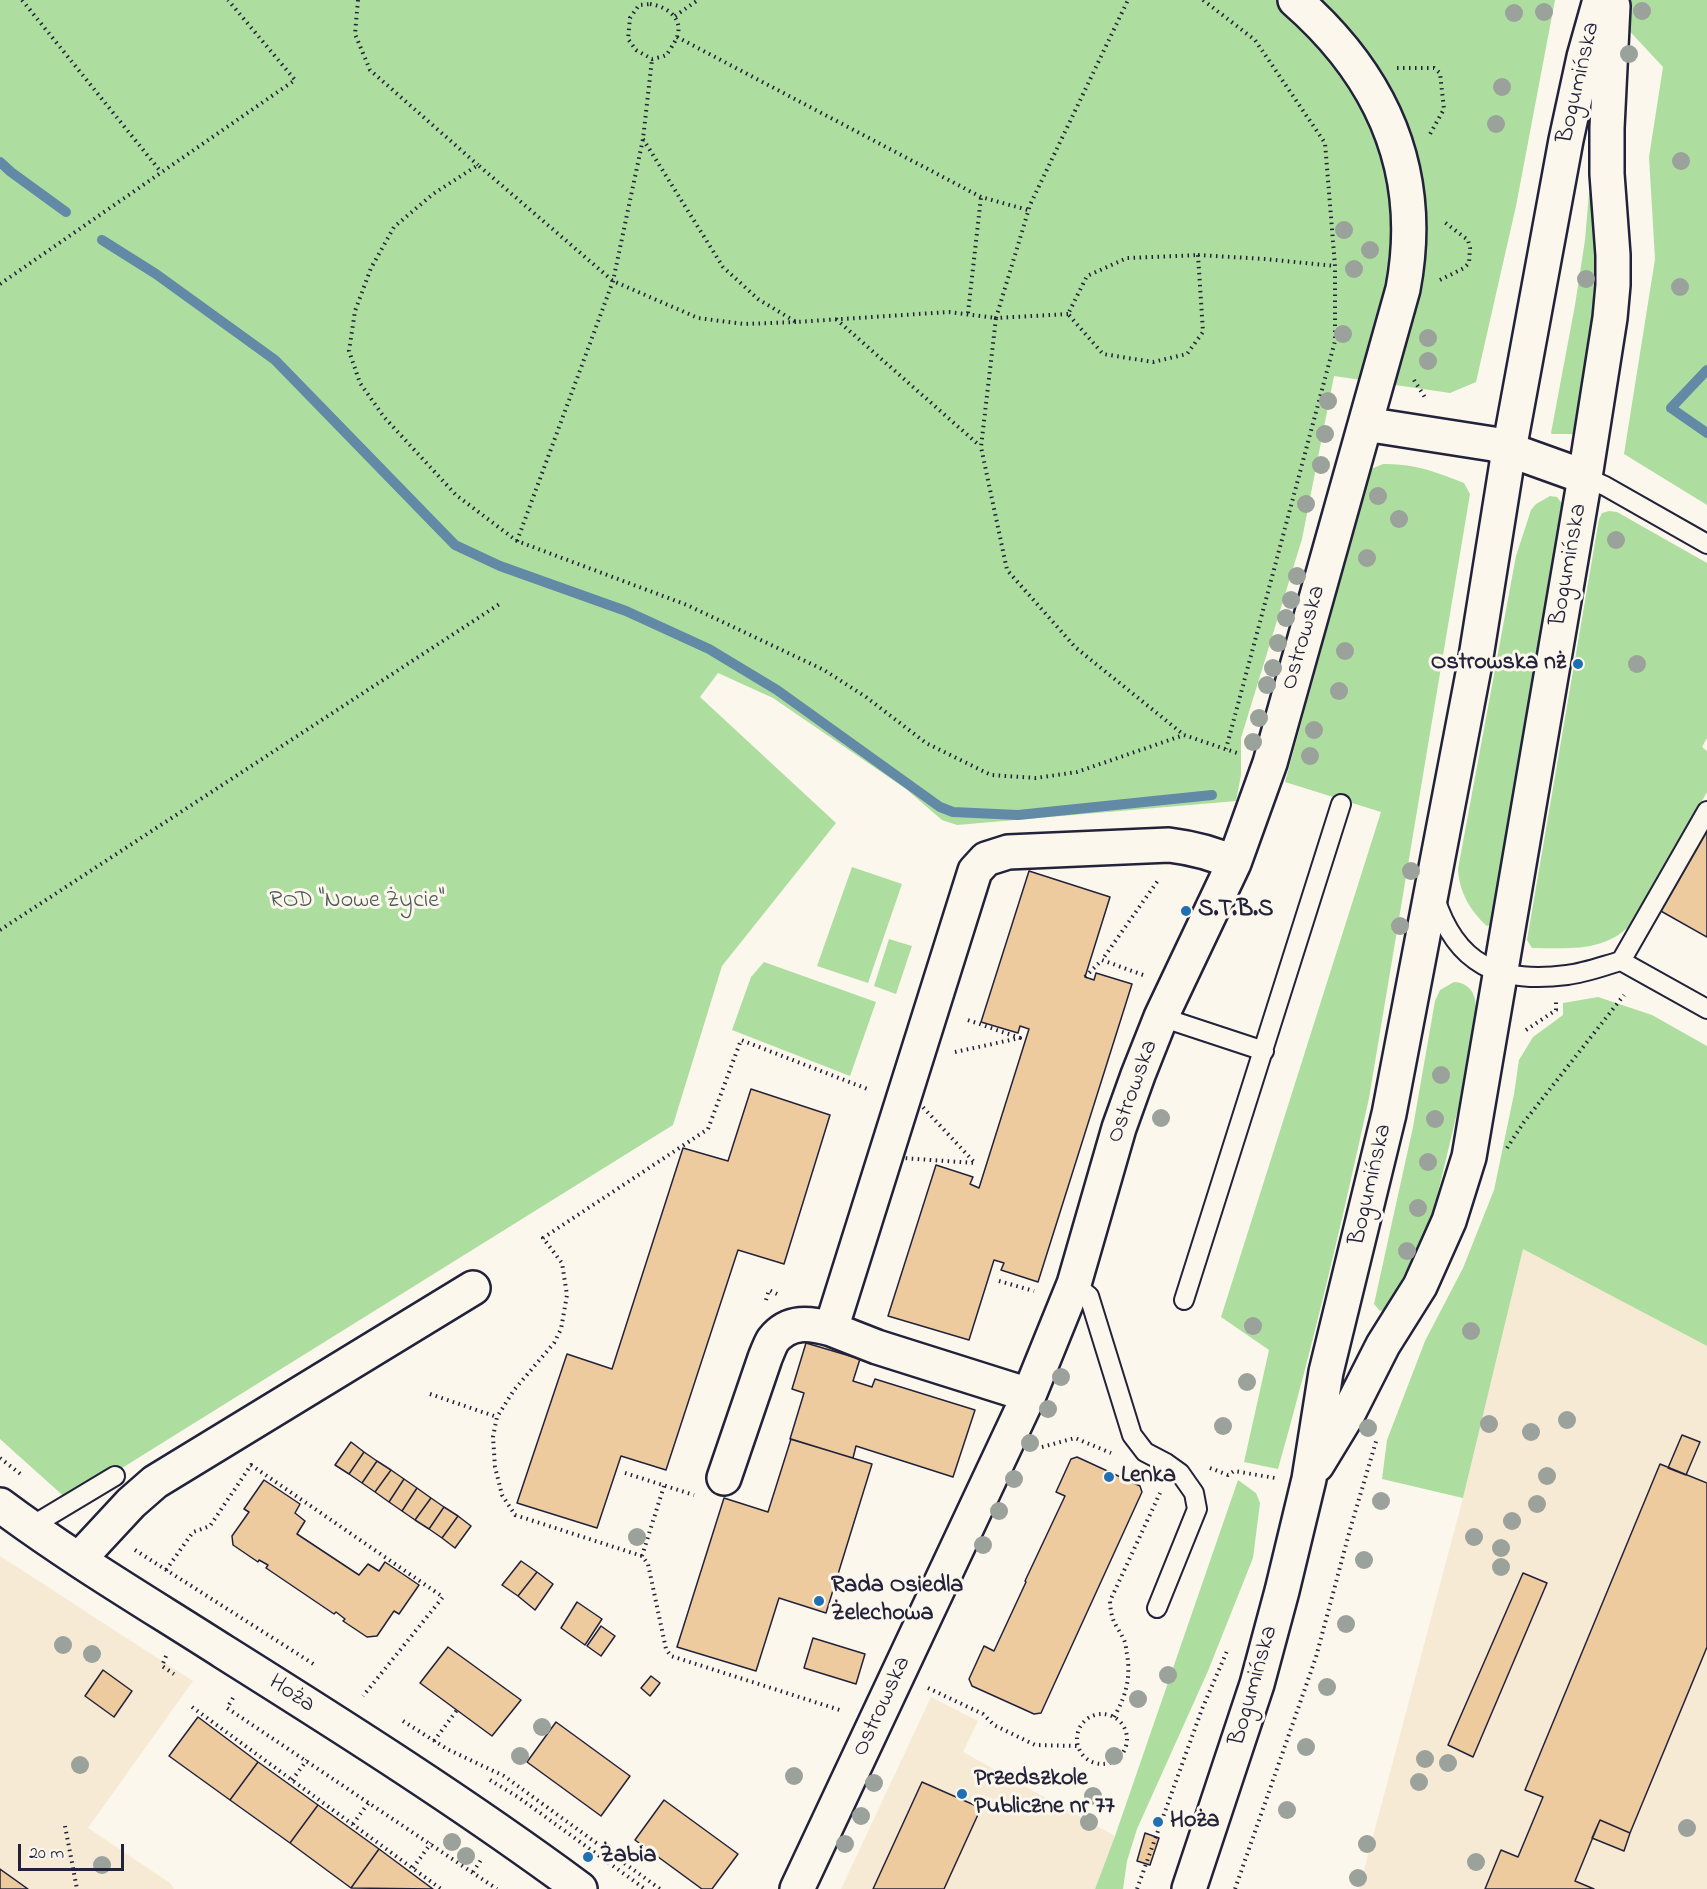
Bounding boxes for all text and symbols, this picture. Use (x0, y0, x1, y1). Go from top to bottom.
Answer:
street label: Bogumińska (1552, 20, 1608, 146)
street label: Bogumińska (1545, 502, 1595, 628)
street label: Ostrowska (1276, 582, 1334, 694)
place label: Ostrowska nż (1431, 650, 1566, 678)
marker: Ostrowska nż (1571, 657, 1585, 671)
park label: ROD "Nowe Życie" (269, 888, 445, 916)
place label: S.T.B.S (1198, 897, 1273, 925)
marker: S.T.B.S (1179, 904, 1193, 918)
street label: Ostrowska (1102, 1037, 1166, 1147)
street label: Bogumińska (1344, 1122, 1400, 1248)
place label: Lenka (1121, 1463, 1176, 1491)
marker: Lenka (1102, 1470, 1116, 1484)
place label: Rada Osiedla Żelechowa (831, 1573, 963, 1629)
marker: Rada Osiedla Żelechowa (812, 1594, 826, 1608)
street label: Bogumińska (1224, 1623, 1286, 1749)
street label: Ostrowska (847, 1652, 919, 1762)
street label: Hoża (262, 1669, 320, 1721)
place label: Przedszkole Publiczne nr 77 (974, 1766, 1115, 1822)
marker: Przedszkole Publiczne nr 77 (955, 1787, 969, 1801)
place label: Hoża (1170, 1808, 1219, 1836)
marker: Hoża (1151, 1815, 1165, 1829)
scale bar (21, 1832, 128, 1870)
text: 20 m (29, 1841, 64, 1867)
place label: Żabia (600, 1843, 657, 1871)
marker: Żabia (581, 1850, 595, 1864)

